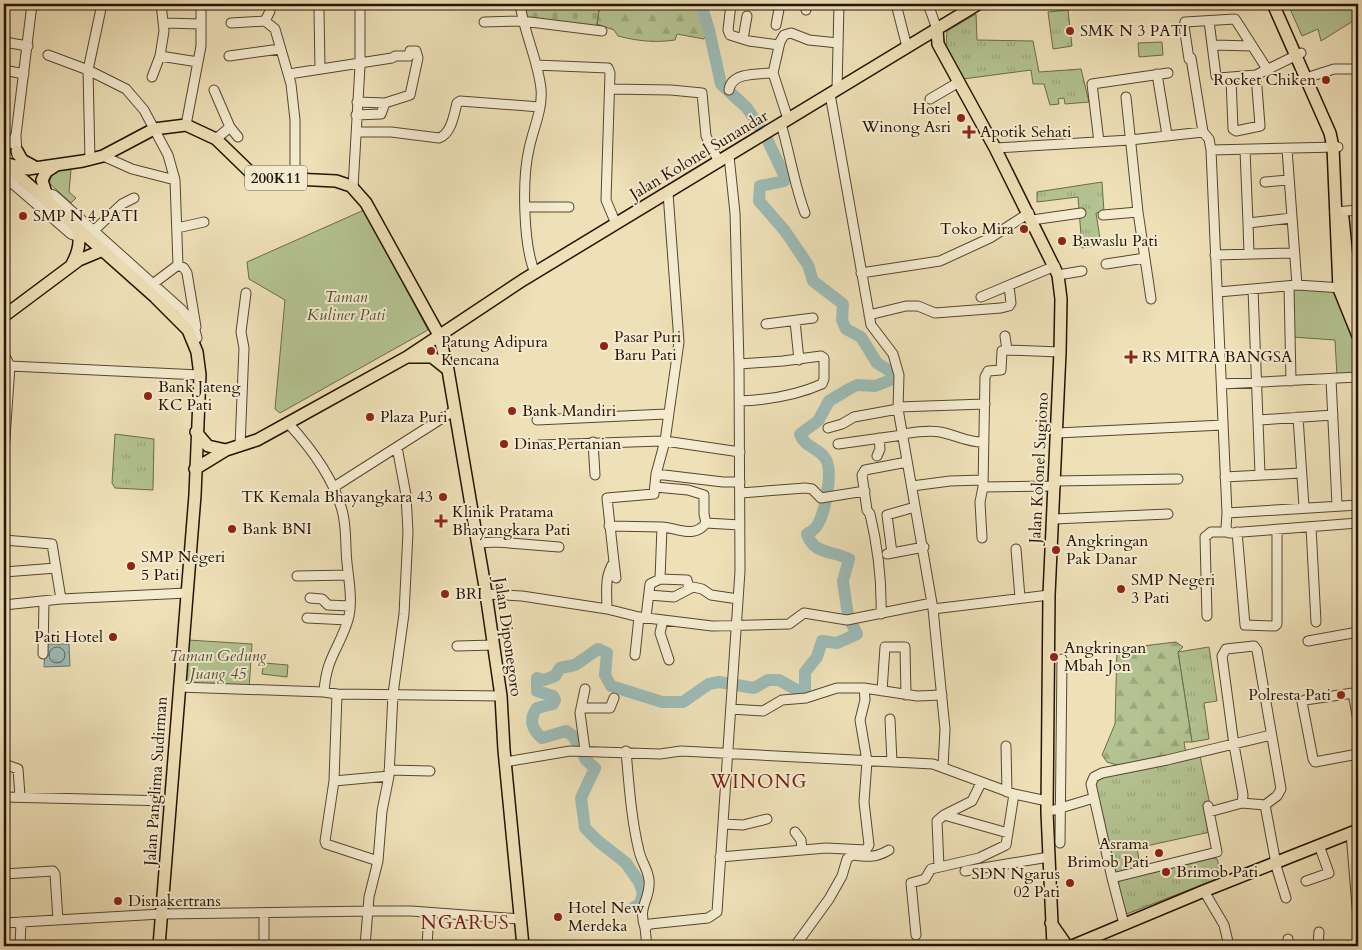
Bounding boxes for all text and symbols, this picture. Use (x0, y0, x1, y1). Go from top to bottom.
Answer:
place label: SMK N 3 PATI (1080, 20, 1188, 42)
marker: SMK N 3 PATI (1064, 25, 1076, 37)
place label: Rocket Chiken (1213, 69, 1316, 91)
marker: Rocket Chiken (1320, 74, 1332, 86)
place label: Hotel Winong Asri (861, 98, 952, 138)
street label: Jalan Kolonel Sunandar (624, 105, 772, 206)
marker: Hotel Winong Asri (955, 112, 967, 124)
place label: Apotik Sehati (980, 121, 1072, 143)
marker: Apotik Sehati (962, 125, 976, 139)
road number: 200K11 (245, 166, 307, 190)
place label: SMP N 4 PATI (33, 205, 138, 227)
marker: SMP N 4 PATI (17, 210, 29, 222)
place label: Toko Mira (940, 218, 1014, 240)
marker: Toko Mira (1018, 223, 1030, 235)
place label: Bawaslu Pati (1072, 230, 1158, 252)
marker: Bawaslu Pati (1056, 235, 1068, 247)
park label: Taman Kuliner Pati (307, 286, 386, 326)
place label: Pasar Puri Baru Pati (614, 326, 682, 366)
place label: Patung Adipura Kencana (441, 331, 548, 371)
marker: Pasar Puri Baru Pati (598, 340, 610, 352)
marker: Patung Adipura Kencana (425, 345, 437, 357)
place label: RS MITRA BANGSA (1142, 346, 1293, 368)
marker: RS MITRA BANGSA (1124, 350, 1138, 364)
place label: Bank Jateng KC Pati (158, 376, 240, 416)
marker: Bank Jateng KC Pati (142, 390, 154, 402)
street label: Jalan Kolonel Sugiono (1024, 391, 1054, 546)
place label: Bank Mandiri (522, 400, 617, 422)
marker: Bank Mandiri (506, 405, 518, 417)
place label: Plaza Puri (380, 406, 448, 428)
marker: Plaza Puri (364, 411, 376, 423)
place label: Dinas Pertanian (514, 433, 621, 455)
marker: Dinas Pertanian (498, 438, 510, 450)
place label: TK Kemala Bhayangkara 43 (241, 486, 433, 508)
marker: TK Kemala Bhayangkara 43 (437, 491, 449, 503)
place label: Klinik Pratama Bhayangkara Pati (452, 501, 571, 541)
marker: Klinik Pratama Bhayangkara Pati (434, 514, 448, 528)
place label: Bank BNI (242, 518, 312, 540)
marker: Bank BNI (226, 523, 238, 535)
place label: Angkringan Pak Danar (1066, 530, 1148, 570)
marker: Angkringan Pak Danar (1050, 544, 1062, 556)
place label: SMP Negeri 5 Pati (141, 546, 226, 586)
marker: SMP Negeri 5 Pati (125, 560, 137, 572)
place label: SMP Negeri 3 Pati (1131, 569, 1216, 609)
street label: Jalan Diponegoro (488, 574, 527, 698)
place label: BRI (455, 583, 482, 605)
marker: SMP Negeri 3 Pati (1115, 583, 1127, 595)
marker: BRI (439, 588, 451, 600)
place label: Pati Hotel (34, 626, 103, 648)
marker: Pati Hotel (107, 631, 119, 643)
place label: Angkringan Mbah Jon (1064, 637, 1146, 677)
park label: Taman Gedung Juang 45 (169, 645, 268, 685)
marker: Angkringan Mbah Jon (1048, 651, 1060, 663)
place label: Polresta Pati (1248, 684, 1332, 706)
marker: Polresta Pati (1335, 689, 1347, 701)
street label: Jalan Panglima Sudirman (139, 696, 173, 868)
district label: WINONG (709, 769, 808, 795)
place label: Asrama Brimob Pati (1067, 833, 1150, 873)
marker: Asrama Brimob Pati (1153, 847, 1165, 859)
place label: Brimob Pati (1176, 861, 1259, 883)
place label: SDN Ngarus 02 Pati (972, 863, 1060, 903)
marker: Brimob Pati (1160, 866, 1172, 878)
marker: SDN Ngarus 02 Pati (1064, 877, 1076, 889)
place label: Disnakertrans (128, 890, 221, 912)
marker: Disnakertrans (112, 895, 124, 907)
place label: Hotel New Merdeka (568, 897, 645, 937)
district label: NGARUS (421, 910, 509, 936)
marker: Hotel New Merdeka (552, 911, 564, 923)

